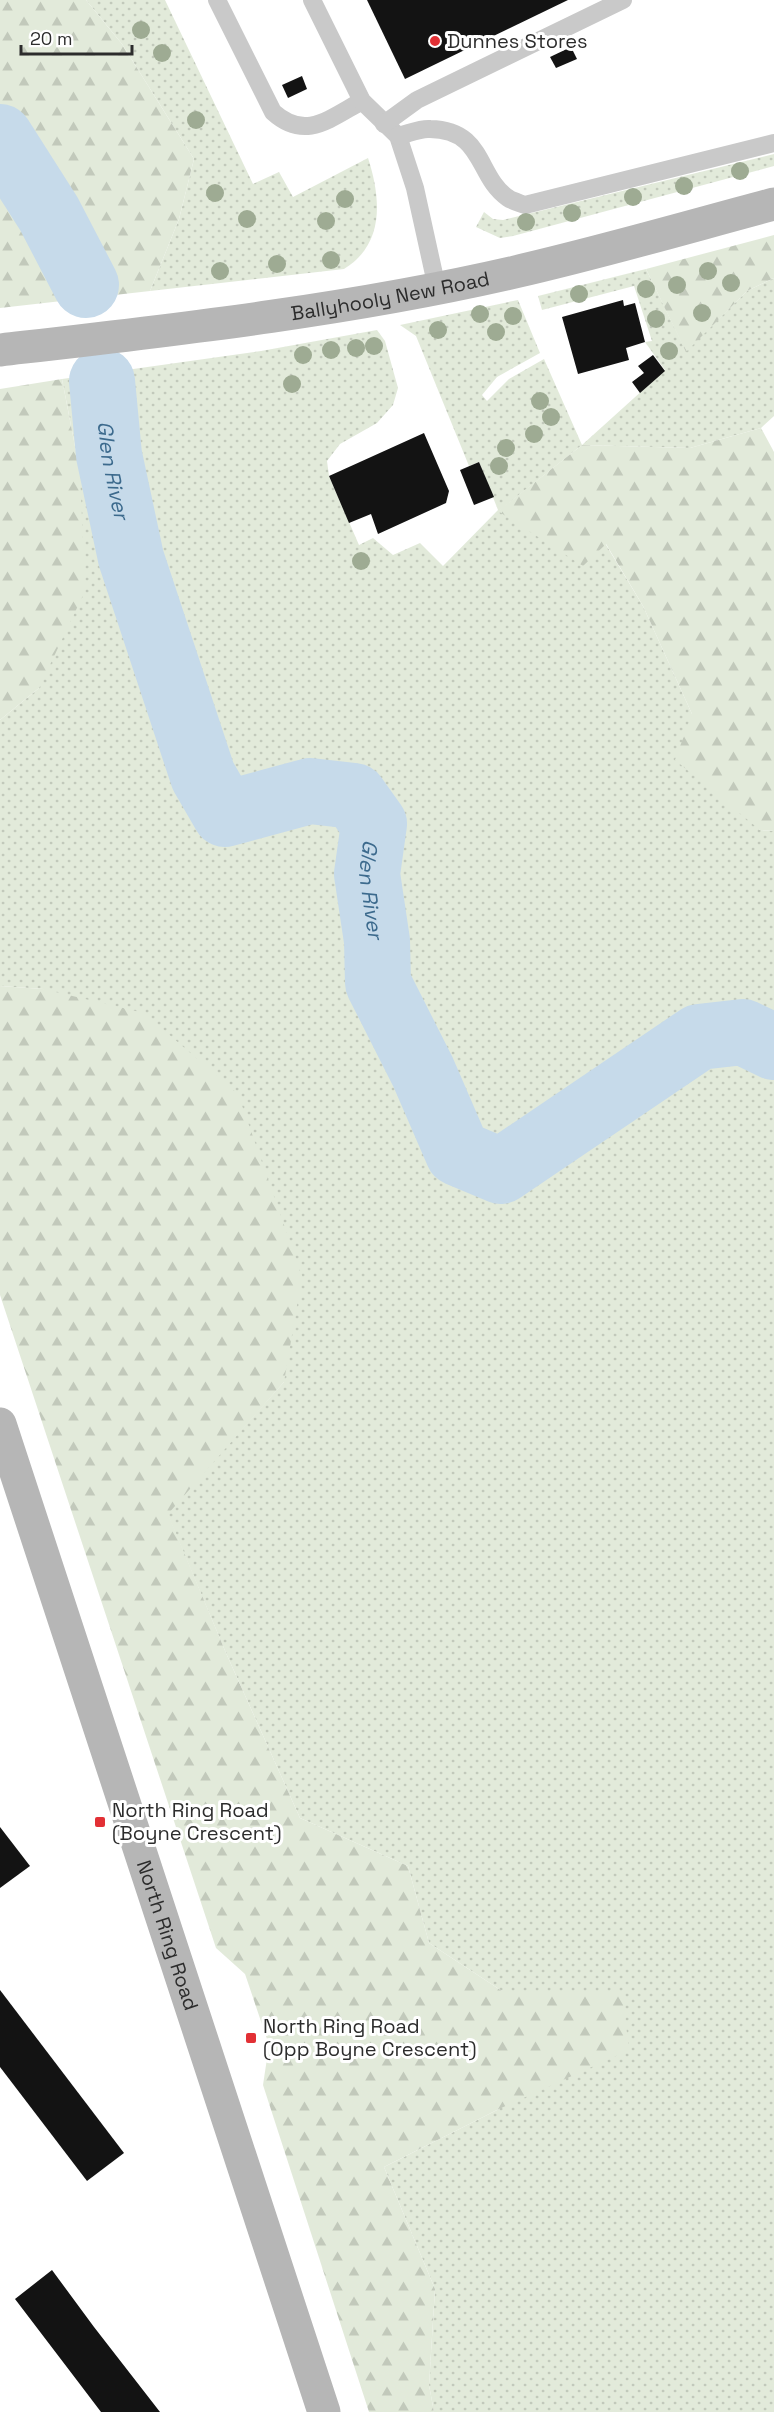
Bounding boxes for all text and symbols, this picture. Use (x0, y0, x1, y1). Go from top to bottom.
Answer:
scale bar (21, 18, 132, 56)
text: 20 m (30, 27, 73, 50)
place label: Dunnes Stores (447, 28, 588, 54)
marker: Dunnes Stores (428, 34, 442, 48)
street label: Ballyhooly New Road (289, 265, 492, 326)
water label: Glen River (92, 420, 136, 524)
water label: Glen River (353, 838, 390, 943)
place label: North Ring Road (Boyne Crescent) (112, 1797, 282, 1846)
marker: North Ring Road (Boyne Crescent) (93, 1815, 107, 1829)
street label: North Ring Road (131, 1857, 204, 2014)
place label: North Ring Road (Opp Boyne Crescent) (263, 2013, 477, 2062)
marker: North Ring Road (Opp Boyne Crescent) (244, 2031, 258, 2045)

